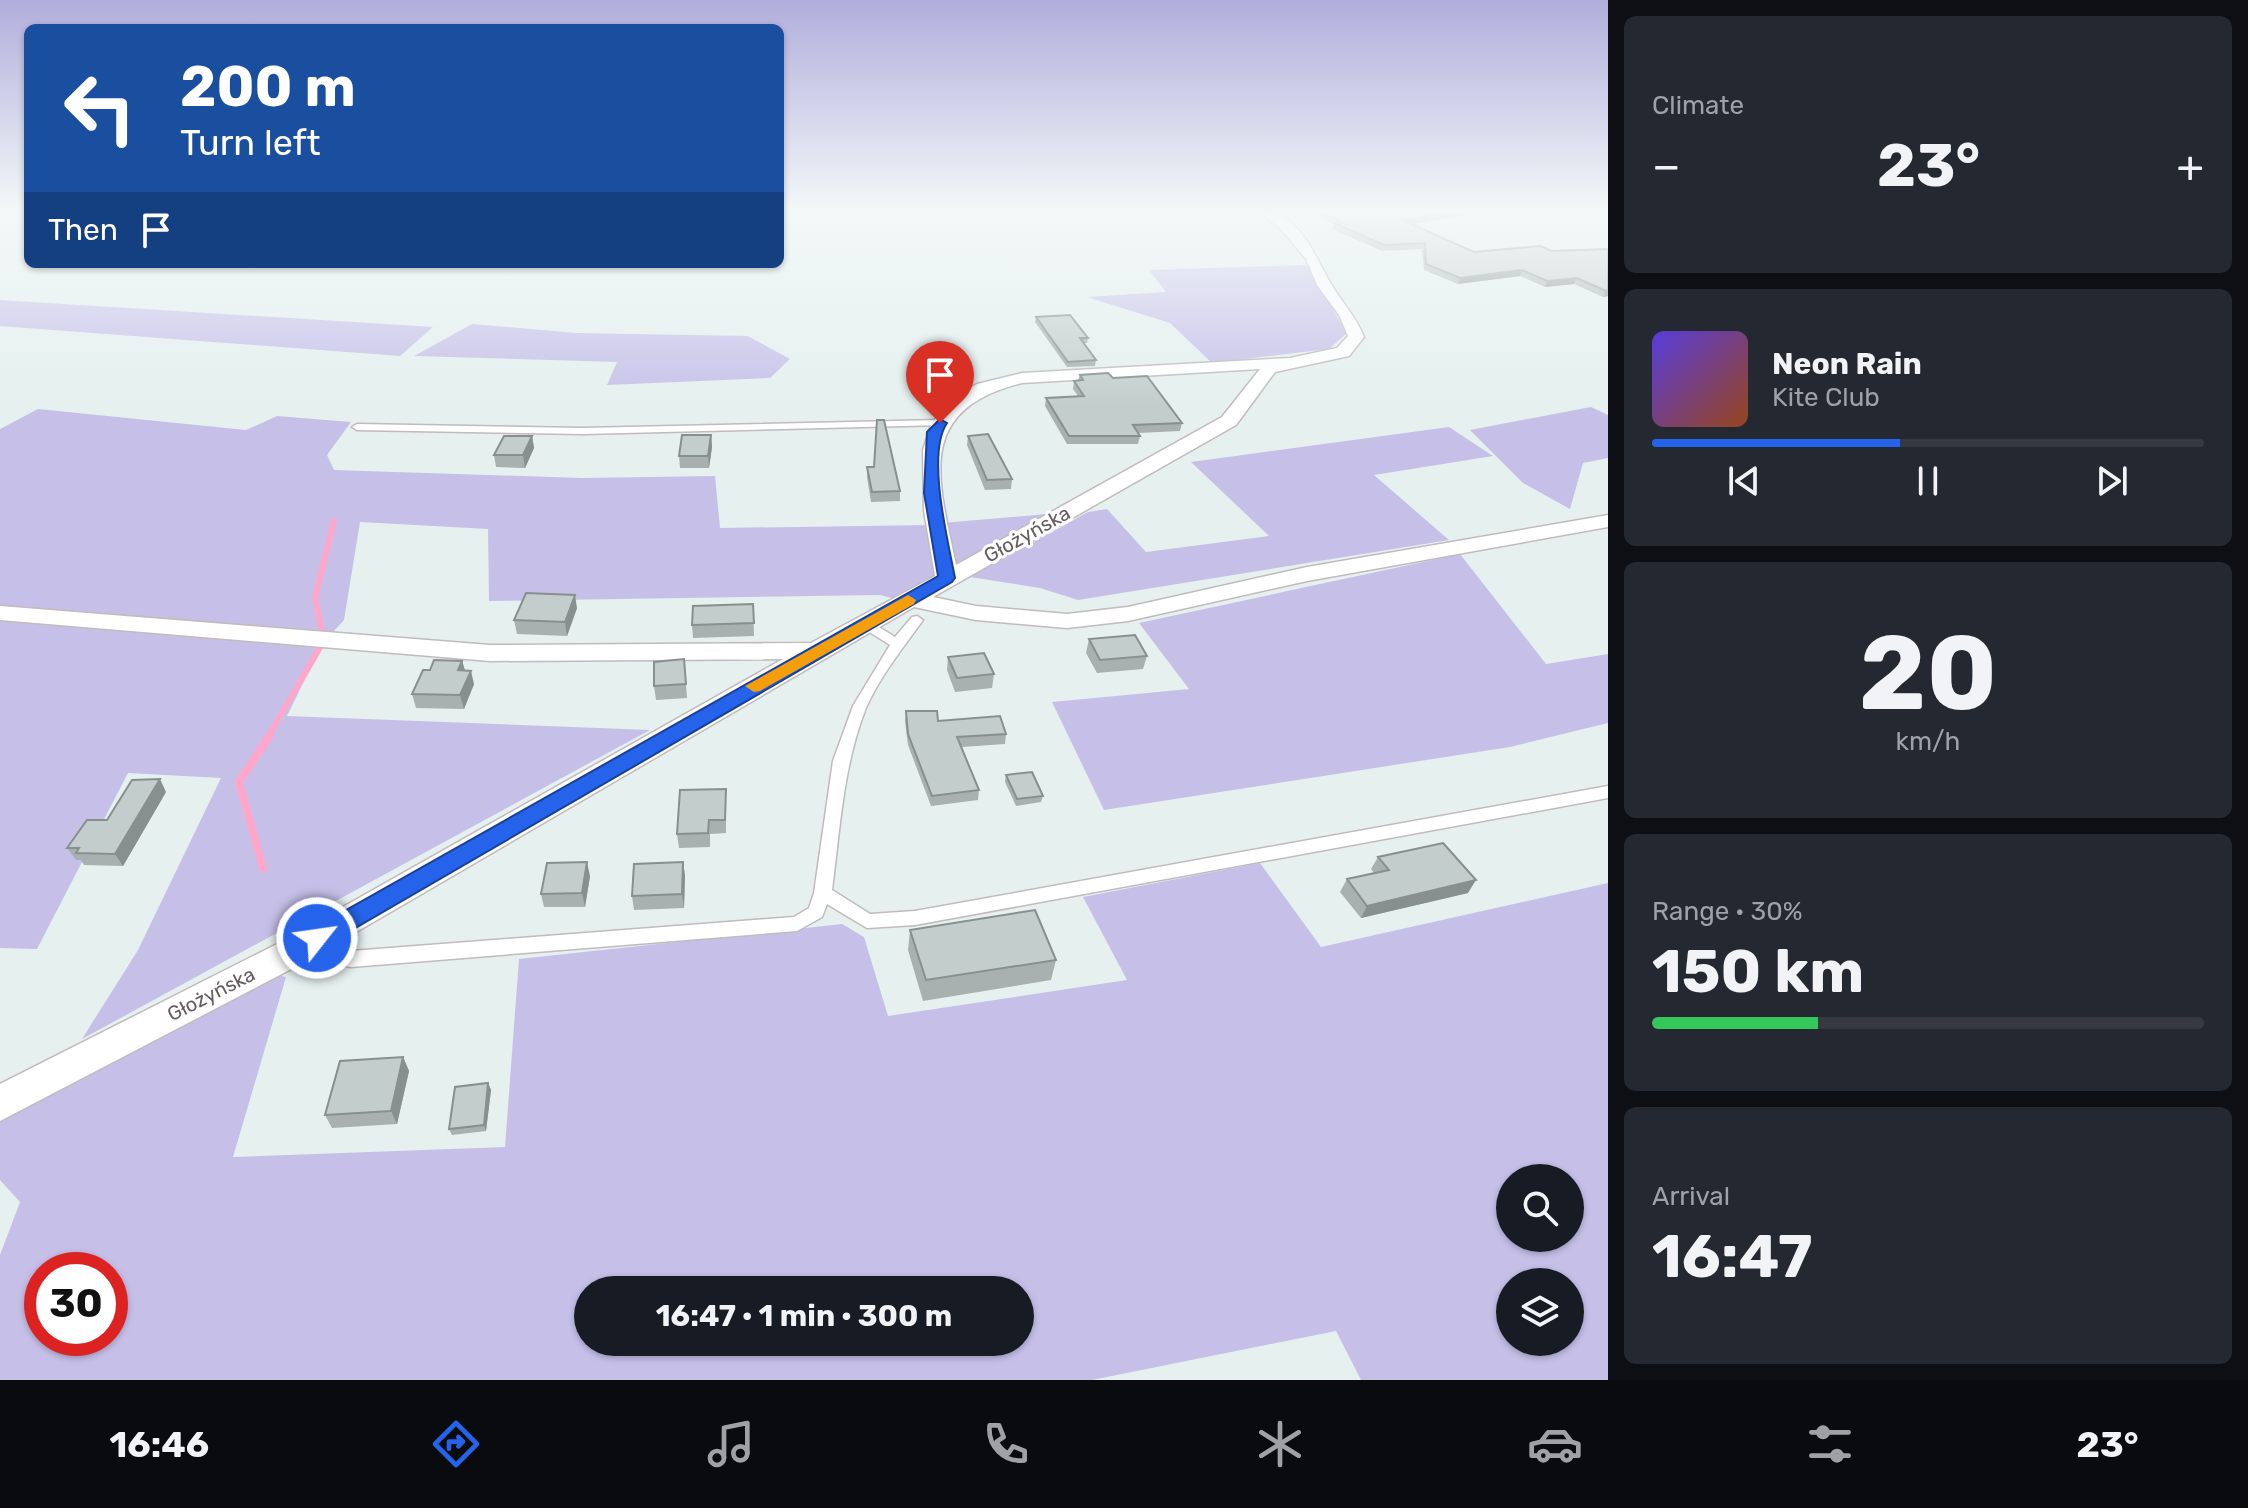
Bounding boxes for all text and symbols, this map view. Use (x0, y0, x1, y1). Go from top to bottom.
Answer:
text: 200 m (180, 54, 356, 120)
icon: left (48, 56, 152, 160)
text: Climate (1652, 90, 1744, 121)
text: Turn left (180, 121, 321, 164)
text: 23° (1877, 130, 1980, 201)
text: − (1652, 140, 1681, 192)
text: + (2177, 140, 2204, 192)
icon: arrive (134, 208, 178, 252)
text: Then (48, 212, 118, 248)
pin (906, 341, 974, 423)
text: Neon Rain (1772, 346, 1922, 382)
icon: arrive (918, 353, 962, 397)
text: Kite Club (1772, 382, 1880, 413)
icon: previous (1722, 459, 1766, 503)
icon: pause (1906, 459, 1950, 503)
icon: next (2090, 459, 2134, 503)
street label: Głożyńska (980, 500, 1074, 568)
text: 20 (1859, 612, 1997, 735)
text: km/h (1896, 726, 1960, 757)
position arrow (275, 896, 359, 980)
text: Range · 30% (1652, 896, 1802, 927)
text: 150 km (1652, 936, 1864, 1007)
street label: Głożyńska (163, 962, 259, 1026)
map controls (1496, 1164, 1584, 1356)
button: search (1496, 1164, 1584, 1252)
text: Arrival (1652, 1181, 1730, 1212)
text: 16:47 (1652, 1221, 1812, 1292)
speed limit sign: 30 (24, 1252, 128, 1356)
button: layers (1496, 1268, 1584, 1356)
text: 16:47 · 1 min · 300 m (656, 1298, 952, 1334)
icon: directions (428, 1416, 484, 1472)
icon: music (703, 1416, 759, 1472)
icon: phone (978, 1416, 1034, 1472)
icon: climate (1252, 1416, 1308, 1472)
icon: car (1527, 1416, 1583, 1472)
icon: filters (1802, 1416, 1858, 1472)
text: 16:46 (109, 1423, 209, 1466)
text: 23° (2077, 1423, 2139, 1466)

